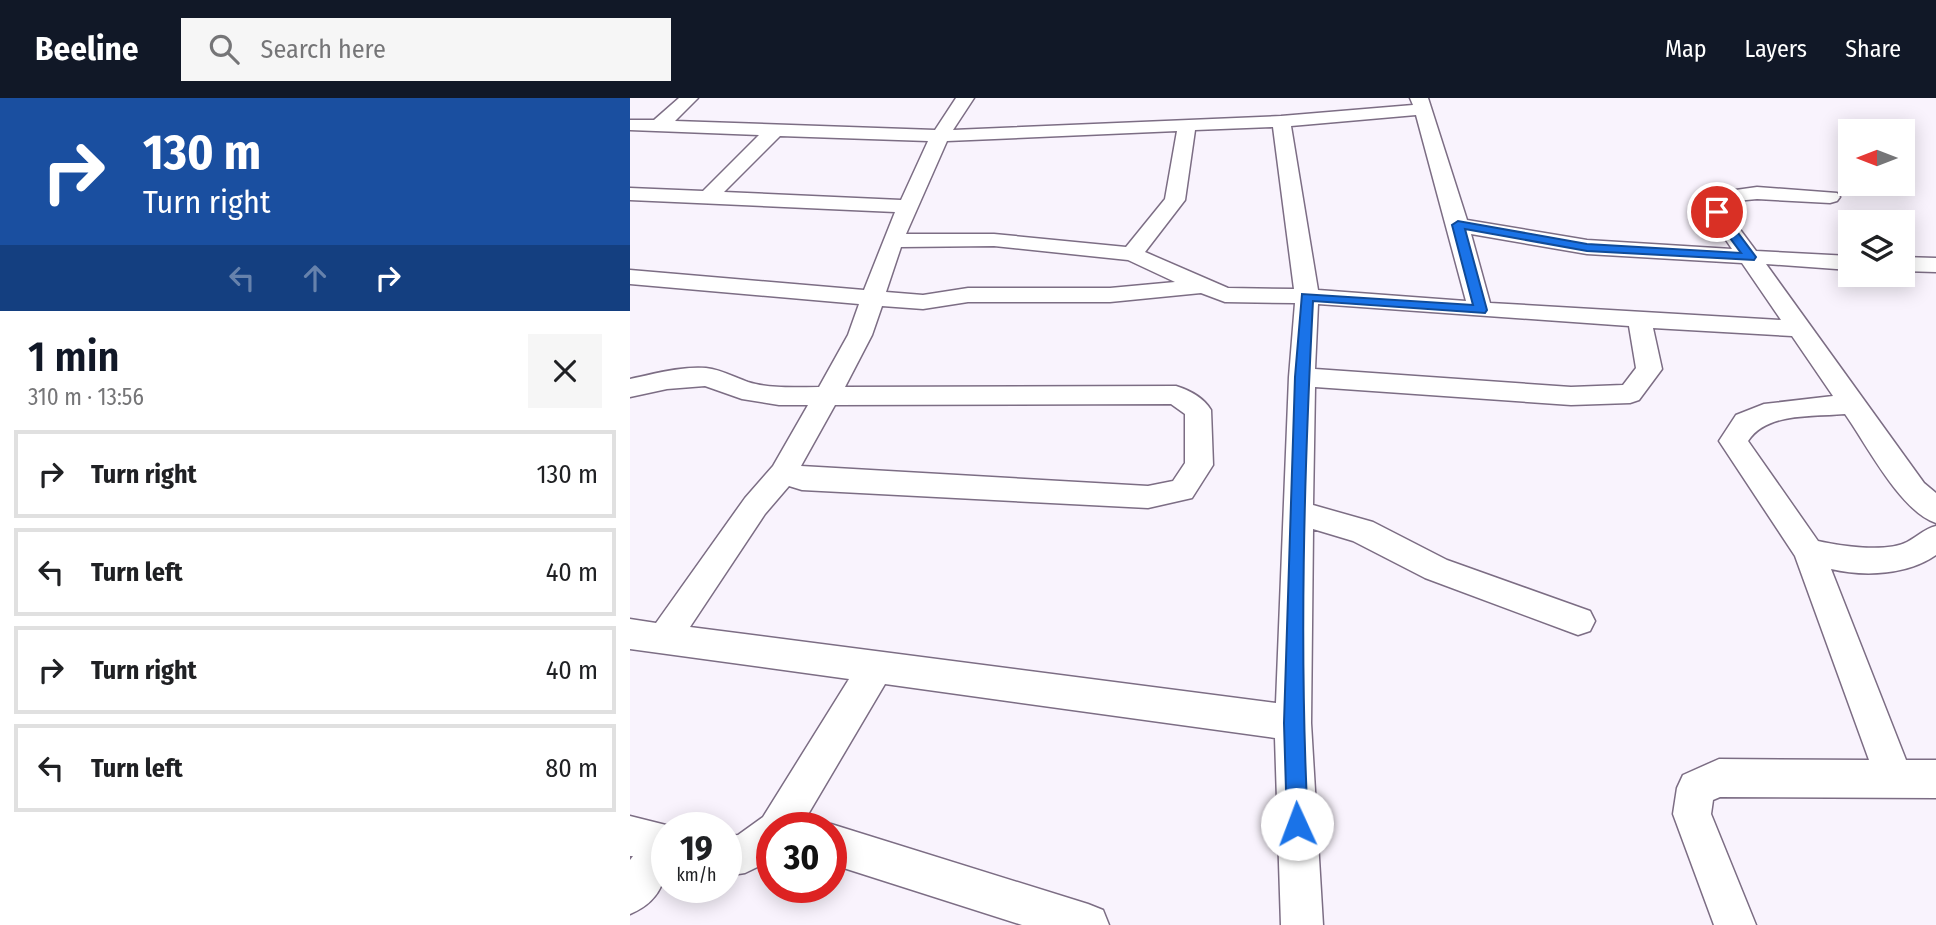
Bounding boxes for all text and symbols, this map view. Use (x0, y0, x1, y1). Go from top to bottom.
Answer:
search box (181, 18, 671, 81)
text: Beeline (35, 29, 139, 69)
icon: search (205, 30, 243, 68)
text: Search here (261, 34, 386, 65)
text: Map (1665, 35, 1707, 63)
text: Layers (1745, 35, 1807, 63)
text: Share (1845, 35, 1901, 63)
north arrow (1838, 119, 1914, 196)
map controls (1838, 119, 1915, 287)
text: 130 m (143, 123, 261, 182)
icon: right (28, 126, 119, 217)
pin (1687, 182, 1747, 242)
text: Turn right (143, 183, 270, 221)
icon: arrive (1698, 193, 1736, 231)
button: layers (1838, 210, 1915, 287)
icon: left (223, 259, 261, 297)
icon: ahead (296, 259, 334, 297)
icon: right (369, 259, 407, 297)
text: 1 min (28, 332, 119, 382)
button: close (528, 334, 602, 408)
text: 310 m · 13:56 (28, 383, 144, 411)
icon: right (32, 455, 70, 493)
text: Turn right (91, 459, 197, 490)
text: 130 m (536, 459, 598, 490)
icon: left (32, 553, 70, 591)
text: Turn left (91, 557, 183, 588)
text: 40 m (546, 557, 598, 588)
icon: right (32, 651, 70, 689)
text: Turn right (91, 655, 197, 686)
text: 40 m (546, 655, 598, 686)
icon: left (32, 749, 70, 787)
text: Turn left (91, 753, 183, 784)
text: 80 m (545, 753, 598, 784)
position arrow (1260, 787, 1334, 861)
speed limit sign: 30 (756, 812, 847, 903)
text: 19 (680, 827, 713, 869)
text: km/h (676, 864, 717, 886)

